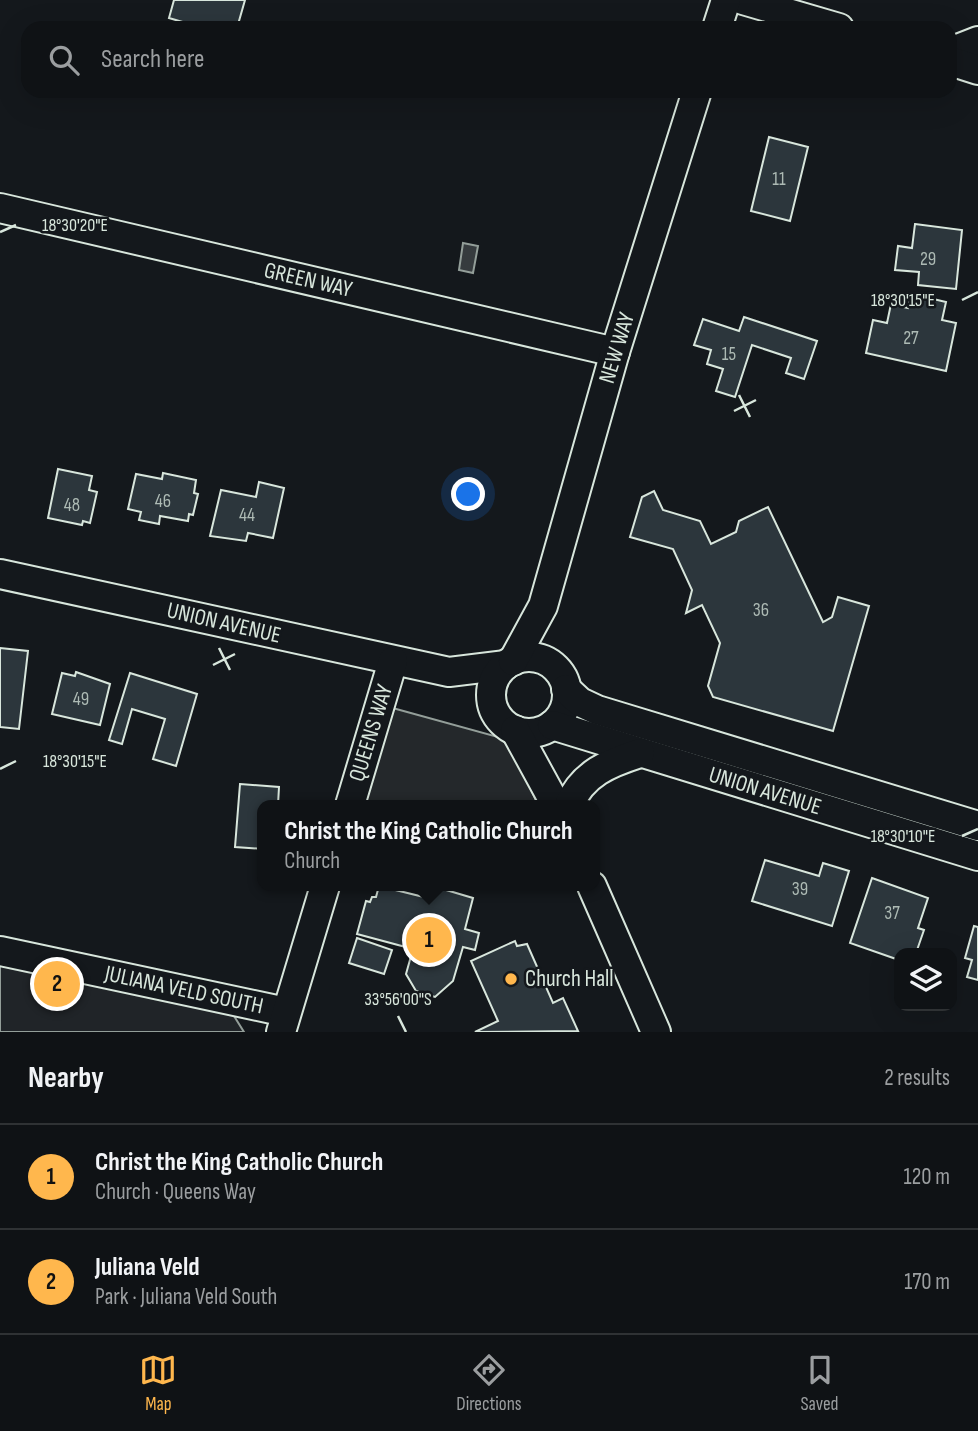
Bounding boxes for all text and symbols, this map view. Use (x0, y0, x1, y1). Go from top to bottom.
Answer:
search box (21, 21, 957, 98)
icon: search (45, 41, 83, 79)
text: Search here (101, 44, 204, 75)
house number: 11 (772, 168, 786, 191)
text: 18°30'20"E (42, 215, 108, 236)
house number: 29 (920, 248, 936, 271)
street label: GREEN WAY (261, 256, 355, 304)
text: 18°30'15"E (871, 290, 935, 311)
street label: NEW WAY (593, 309, 641, 387)
house number: 27 (903, 327, 919, 350)
house number: 15 (722, 343, 736, 366)
your location (451, 477, 485, 511)
house number: 46 (155, 490, 171, 513)
house number: 48 (64, 494, 80, 517)
house number: 44 (239, 504, 255, 527)
street label: UNION AVENUE (164, 596, 284, 650)
house number: 36 (753, 599, 769, 622)
street label: QUEENS WAY (343, 681, 399, 785)
house number: 49 (73, 688, 89, 711)
text: 18°30'15"E (43, 751, 107, 772)
street label: UNION AVENUE (705, 761, 825, 821)
popup (257, 800, 600, 891)
text: Christ the King Catholic Church (284, 816, 573, 847)
text: 18°30'10"E (871, 826, 935, 847)
text: Church (284, 847, 340, 875)
house number: 39 (792, 878, 808, 901)
house number: 37 (884, 902, 900, 925)
pin: 1 (406, 914, 452, 966)
map controls (894, 948, 957, 1011)
button: layers (894, 948, 957, 1011)
pin: 2 (34, 958, 80, 1010)
street label: JULIANA VELD SOUTH (101, 959, 266, 1020)
place label: Church Hall (525, 965, 614, 993)
marker: Church Hall (503, 971, 519, 987)
text: 33°56'00"S (364, 989, 432, 1010)
text: Nearby (28, 1060, 104, 1096)
text: 2 results (884, 1064, 950, 1092)
text: Christ the King Catholic Church (95, 1147, 383, 1178)
text: 1 (46, 1163, 56, 1191)
text: 120 m (904, 1163, 950, 1191)
text: Church · Queens Way (95, 1178, 256, 1206)
text: Juliana Veld (95, 1252, 200, 1283)
text: 2 (46, 1268, 56, 1296)
text: 170 m (904, 1268, 950, 1296)
text: Park · Juliana Veld South (95, 1283, 277, 1311)
tab: Map (139, 1351, 177, 1416)
tab: Directions (456, 1351, 522, 1416)
tab: Saved (800, 1351, 839, 1416)

